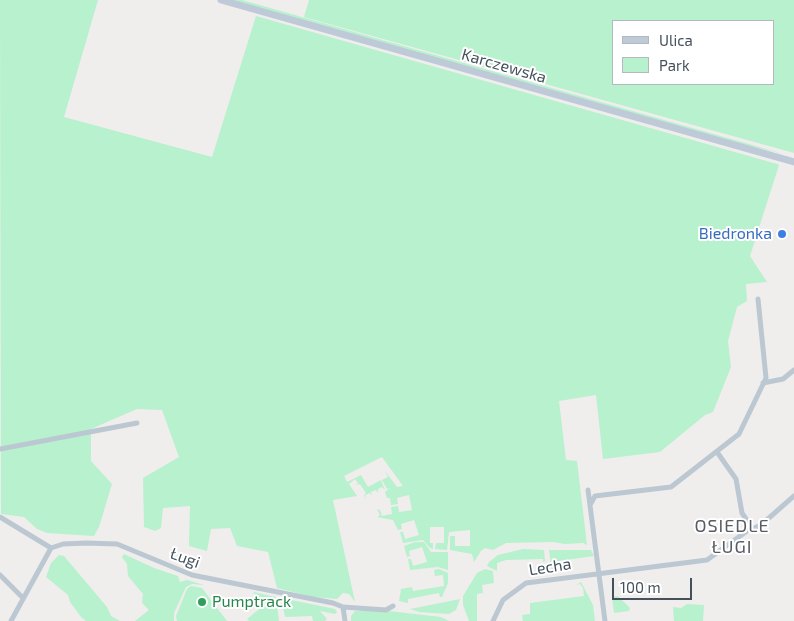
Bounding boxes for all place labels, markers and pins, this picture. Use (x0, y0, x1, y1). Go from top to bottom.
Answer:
place label: Biedronka (699, 224, 772, 244)
marker: Biedronka (776, 228, 788, 240)
place label: Pumptrack (212, 592, 291, 612)
marker: Pumptrack (196, 596, 208, 608)

